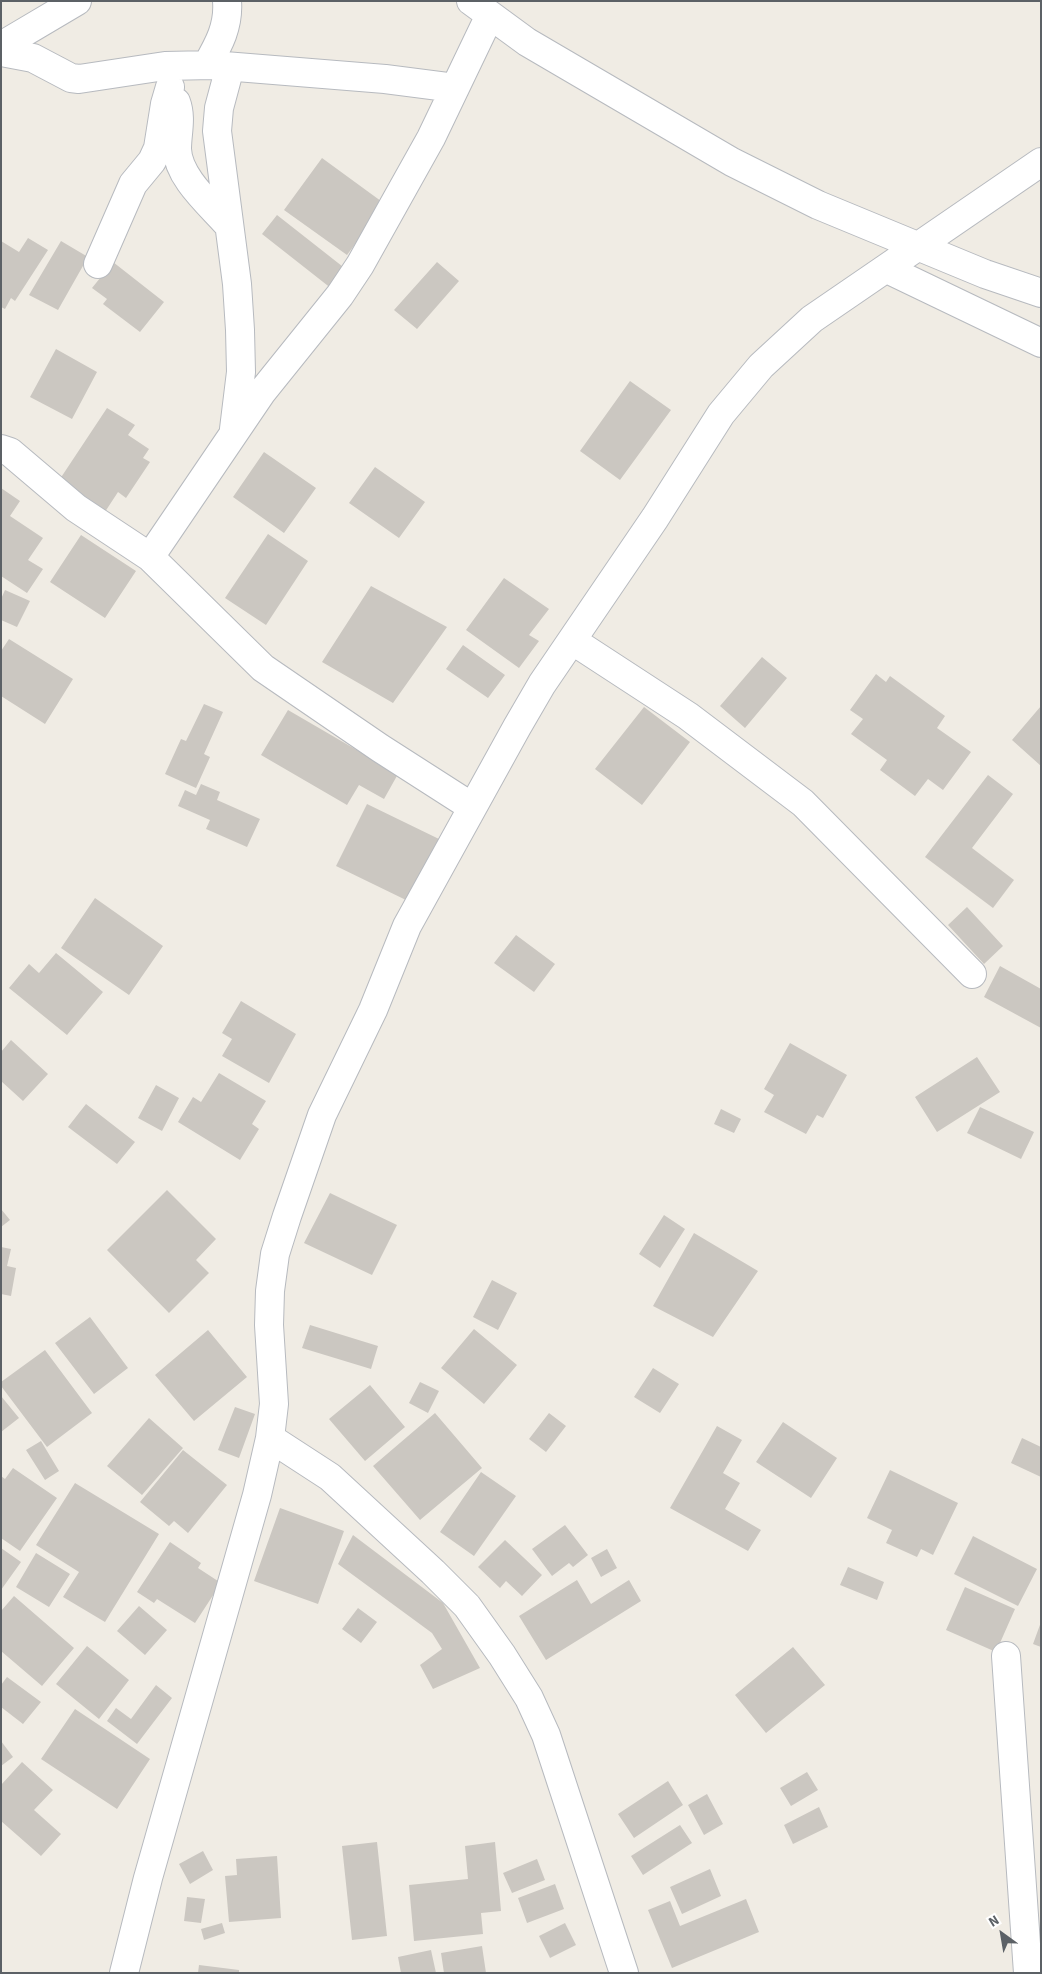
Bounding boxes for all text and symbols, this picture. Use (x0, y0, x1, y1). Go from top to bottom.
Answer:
north arrow (977, 1909, 1027, 1959)
text: N (985, 1910, 1003, 1932)

